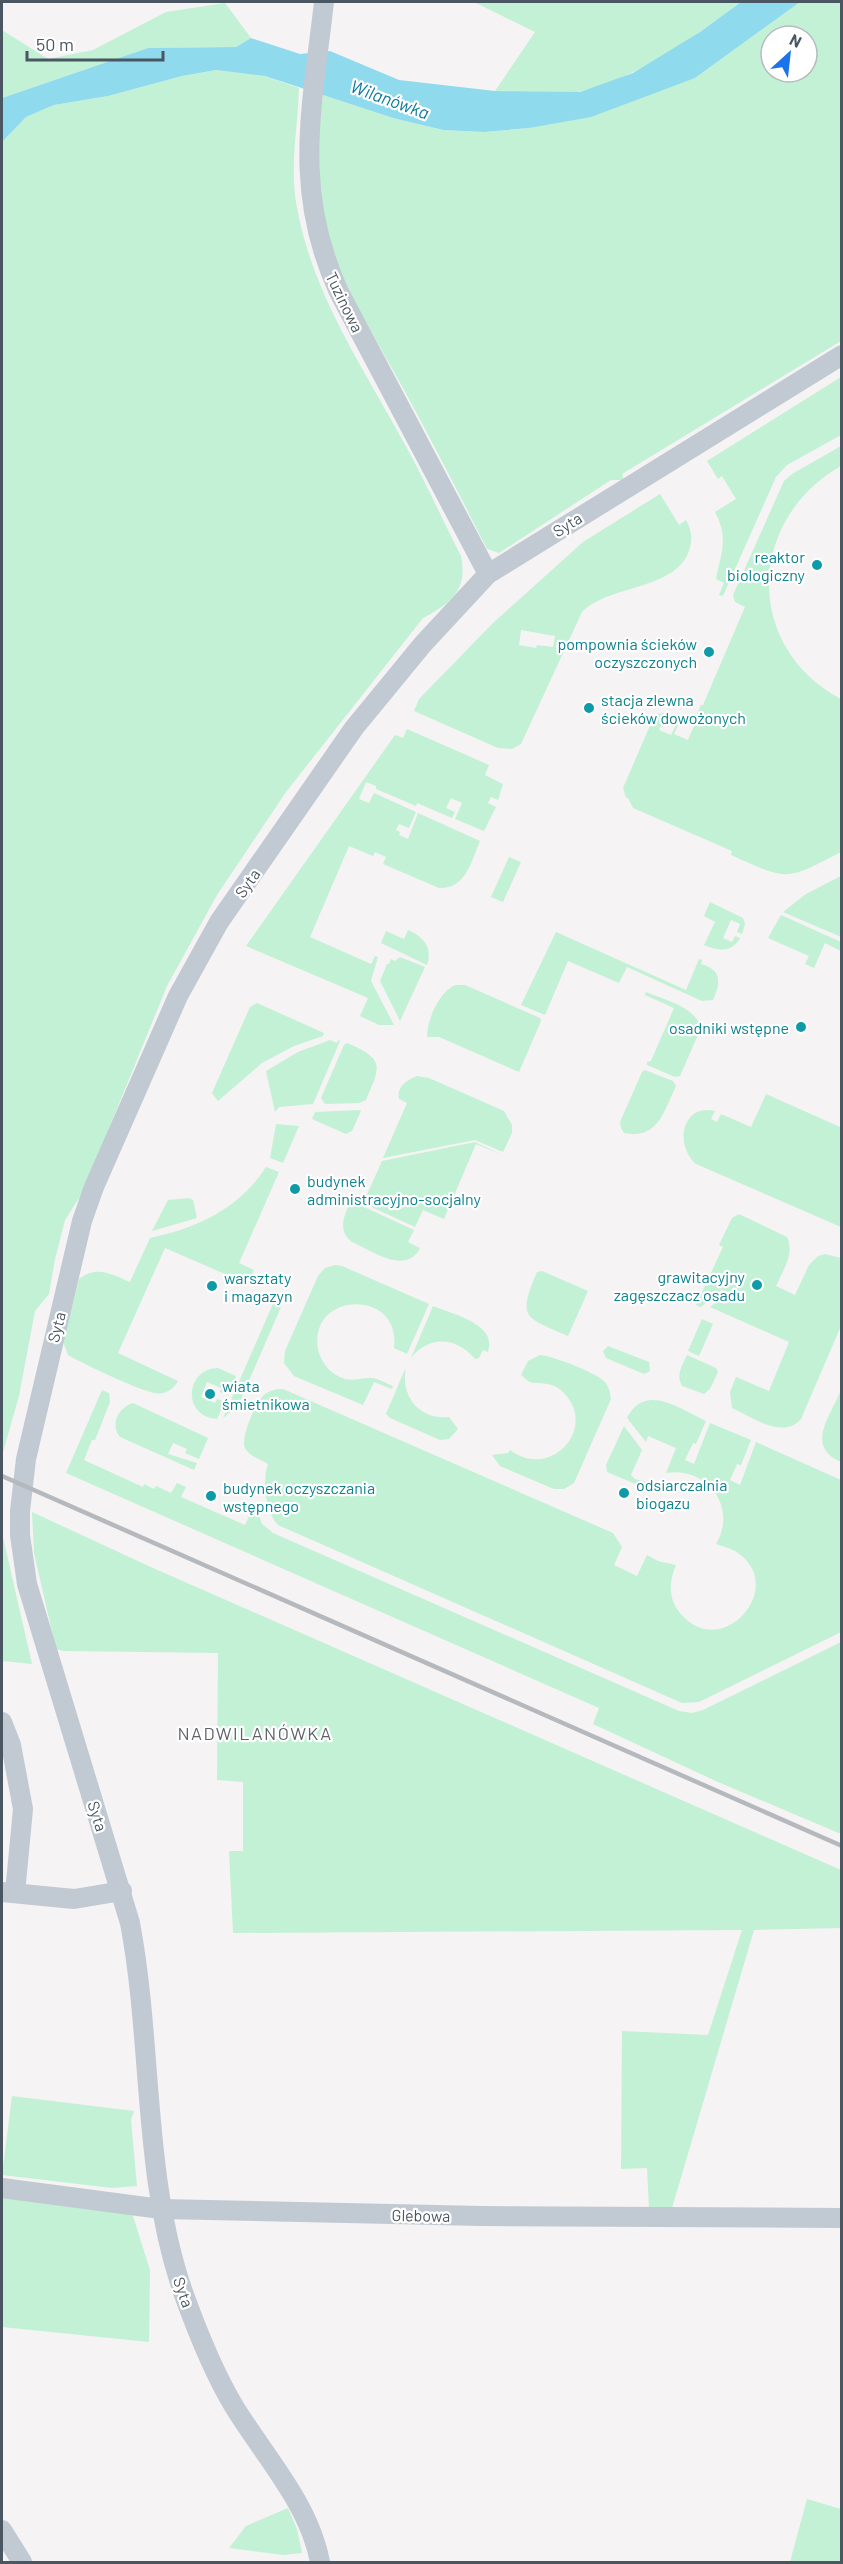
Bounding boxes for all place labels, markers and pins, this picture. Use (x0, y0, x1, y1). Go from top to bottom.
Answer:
place label: reaktor biologiczny (727, 547, 806, 584)
marker: reaktor biologiczny (810, 558, 824, 572)
place label: pompownia ścieków oczyszczonych (557, 634, 697, 671)
marker: pompownia ścieków oczyszczonych (702, 645, 716, 659)
place label: stacja zlewna ścieków dowożonych (601, 690, 746, 727)
marker: stacja zlewna ścieków dowożonych (582, 701, 596, 715)
place label: osadniki wstępne (669, 1018, 789, 1037)
marker: osadniki wstępne (794, 1020, 808, 1034)
place label: budynek administracyjno-socjalny (307, 1171, 481, 1208)
marker: budynek administracyjno-socjalny (288, 1182, 302, 1196)
place label: grawitacyjny zagęszczacz osadu (614, 1267, 746, 1304)
place label: warsztaty i magazyn (224, 1268, 293, 1305)
marker: grawitacyjny zagęszczacz osadu (750, 1278, 764, 1292)
marker: warsztaty i magazyn (205, 1279, 219, 1293)
place label: wiata śmietnikowa (222, 1376, 310, 1413)
marker: wiata śmietnikowa (203, 1387, 217, 1401)
place label: odsiarczalnia biogazu (636, 1475, 727, 1512)
place label: budynek oczyszczania wstępnego (223, 1478, 375, 1515)
marker: odsiarczalnia biogazu (617, 1486, 631, 1500)
marker: budynek oczyszczania wstępnego (204, 1489, 218, 1503)

